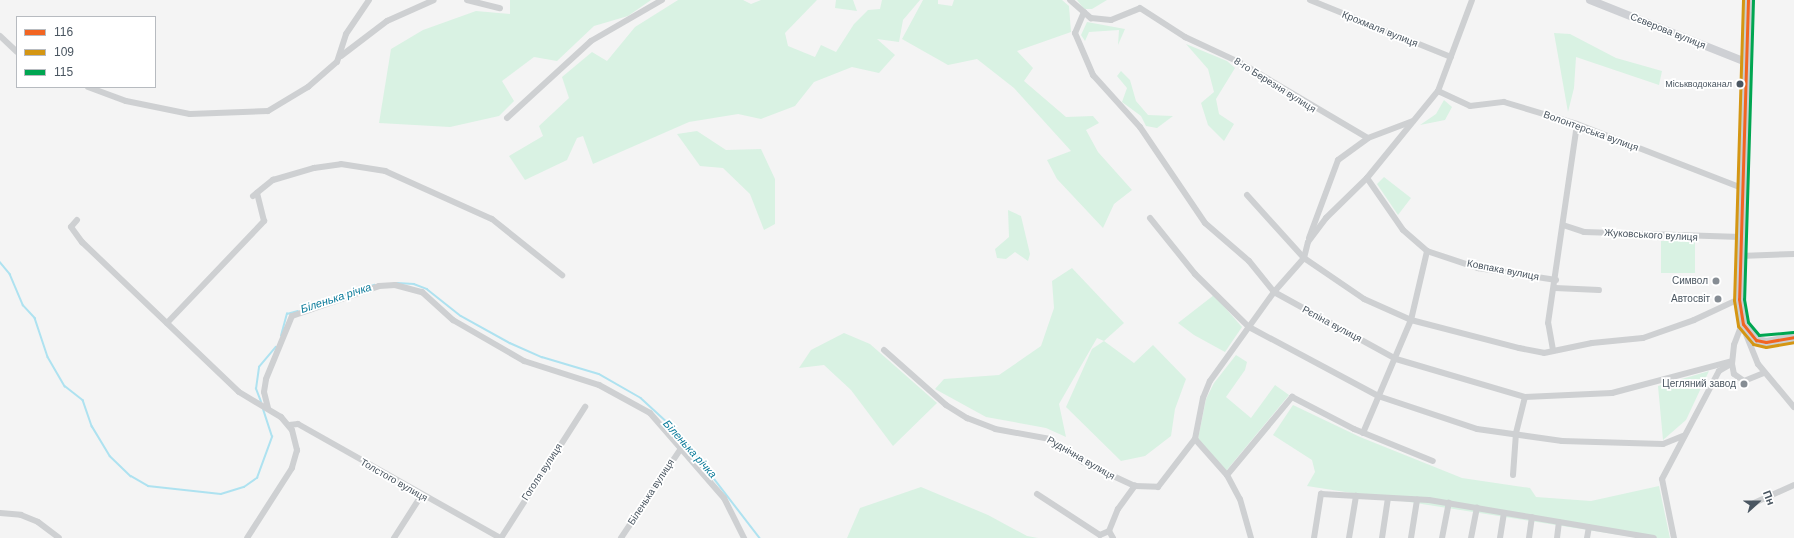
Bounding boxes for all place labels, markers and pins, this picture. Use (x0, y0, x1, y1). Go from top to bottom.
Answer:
place label: Міськводоканал (1665, 79, 1732, 89)
marker: Міськводоканал (1735, 79, 1745, 89)
place label: Символ (1672, 275, 1708, 287)
marker: Символ (1711, 276, 1721, 286)
place label: Автосвіт (1671, 293, 1710, 305)
marker: Автосвіт (1713, 294, 1723, 304)
place label: Цегляний завод (1662, 378, 1736, 390)
marker: Цегляний завод (1739, 379, 1749, 389)

